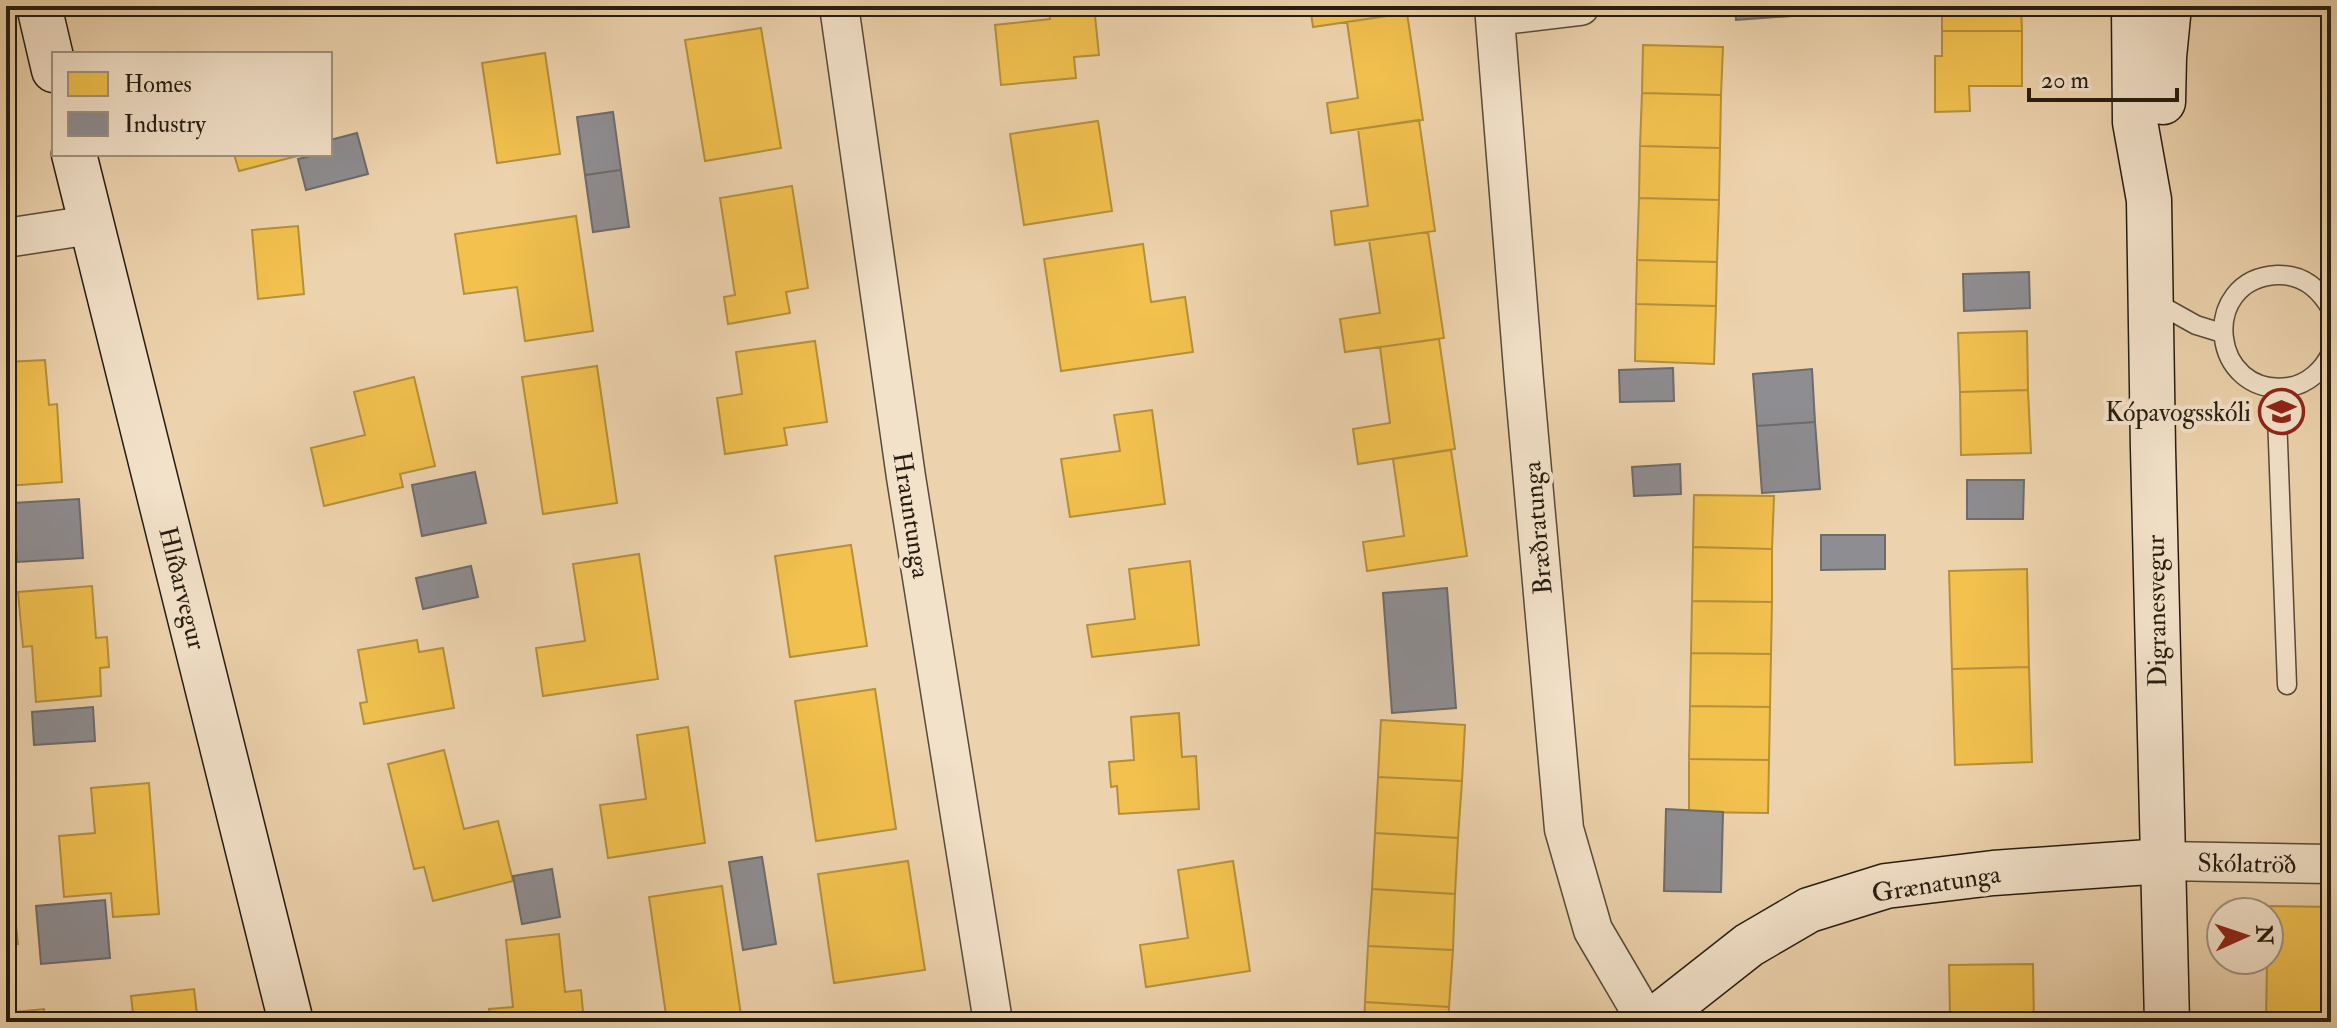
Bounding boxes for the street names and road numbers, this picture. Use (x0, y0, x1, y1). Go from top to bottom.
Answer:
street label: Hrauntunga (885, 450, 937, 581)
street label: Bræðratunga (1516, 460, 1560, 596)
street label: Hlíðarvegur (151, 523, 213, 653)
street label: Digranesvegur (2140, 534, 2174, 687)
street label: Skólatröð (2197, 847, 2297, 881)
street label: Grænatunga (1869, 858, 2003, 910)

